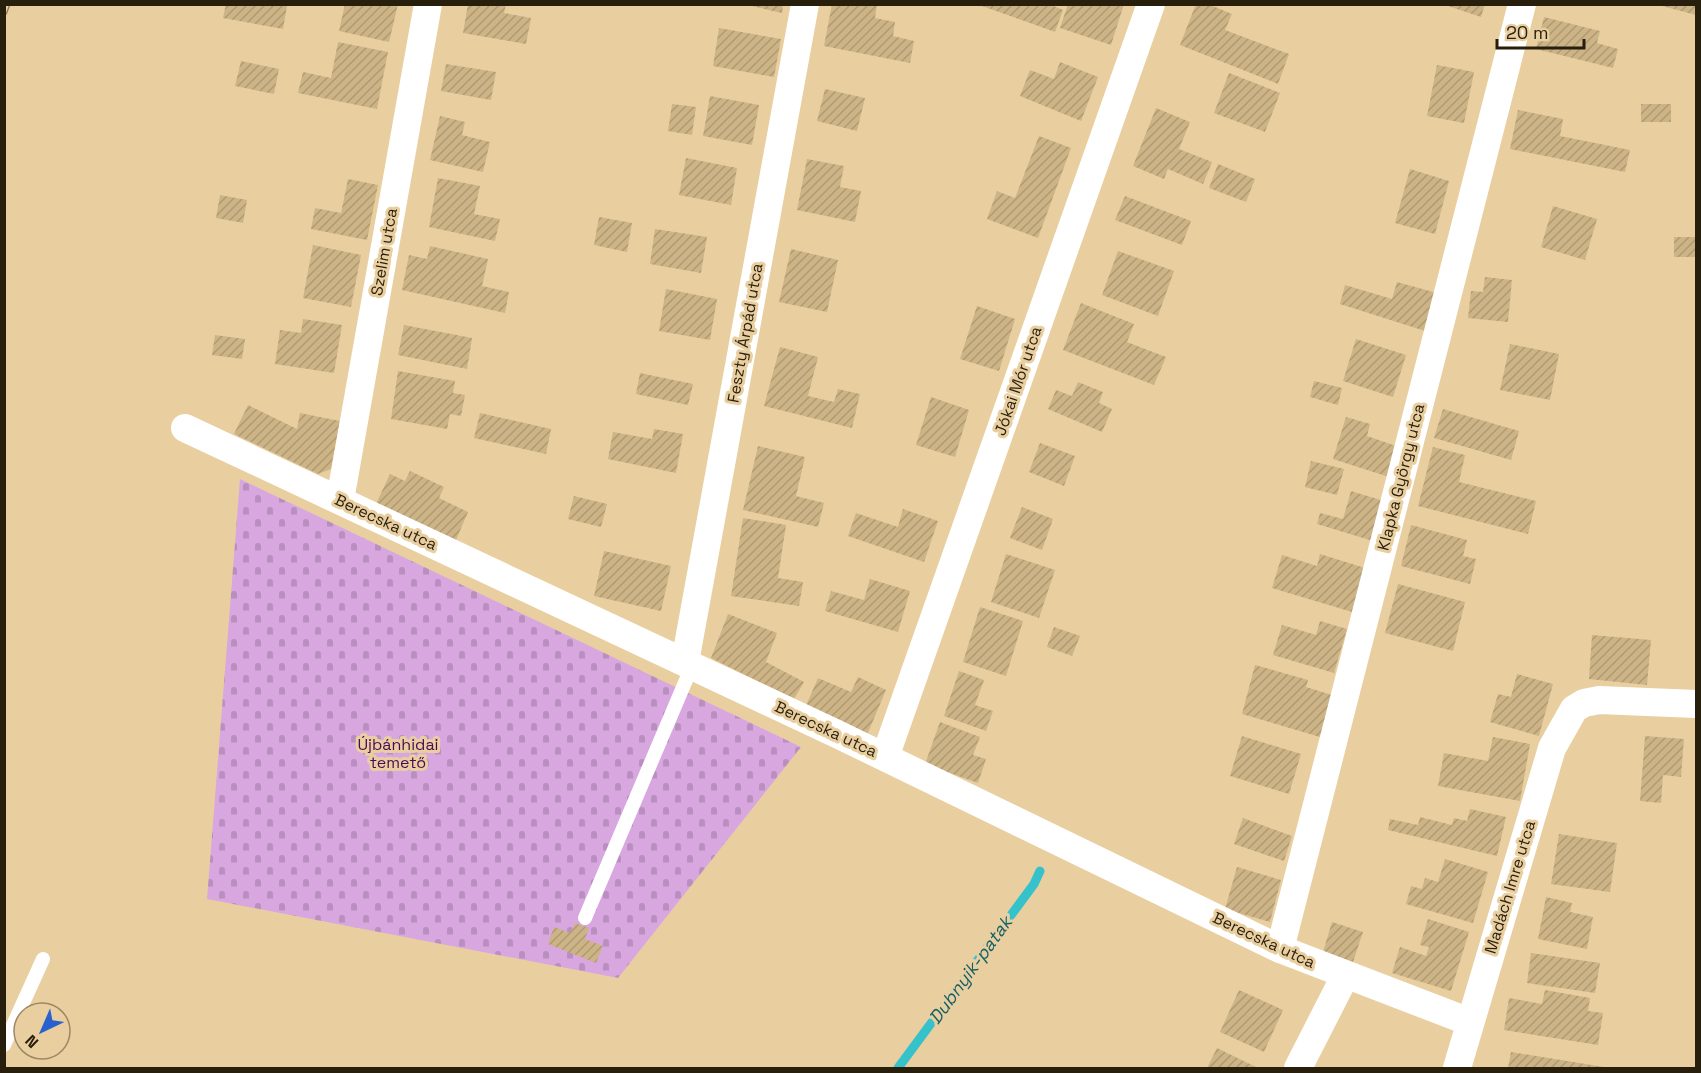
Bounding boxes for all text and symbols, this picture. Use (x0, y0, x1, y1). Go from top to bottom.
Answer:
scale bar (1497, 12, 1584, 50)
text: 20 m (1506, 21, 1549, 44)
street label: Szelim utca (366, 207, 402, 297)
street label: Feszty Árpád utca (722, 262, 768, 404)
street label: Jókai Mór utca (989, 324, 1047, 438)
street label: Klapka György utca (1373, 401, 1429, 553)
street label: Berecska utca (331, 489, 441, 555)
street label: Berecska utca (771, 696, 881, 762)
park label: Újbánhidai temető (357, 734, 439, 773)
street label: Madách Imre utca (1480, 818, 1540, 956)
street label: Berecska utca (1209, 907, 1319, 973)
water label: Dubnyik-patak (923, 910, 1018, 1028)
north arrow (12, 1001, 72, 1061)
text: N (21, 1030, 43, 1053)

